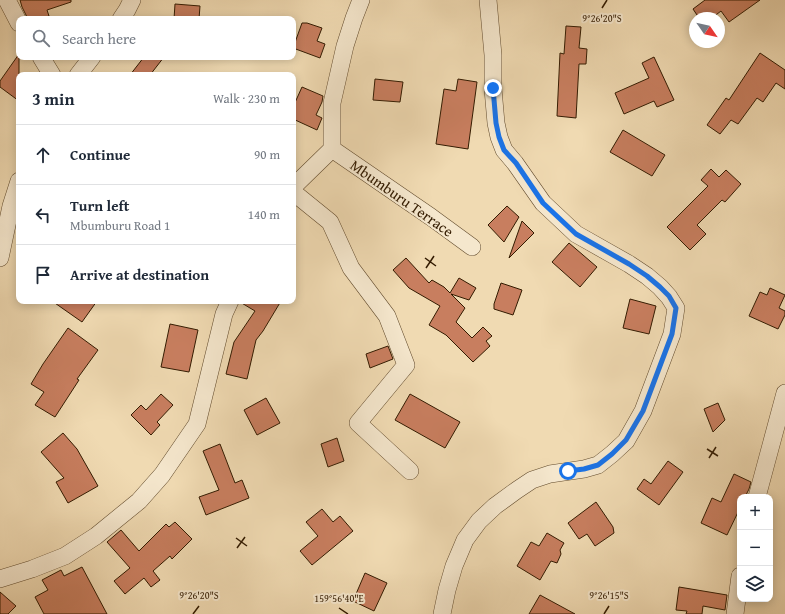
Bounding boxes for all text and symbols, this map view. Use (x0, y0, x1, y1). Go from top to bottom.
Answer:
text: 9°26'20"S (582, 11, 622, 26)
north arrow (689, 12, 725, 48)
search box (16, 16, 296, 60)
icon: search (30, 27, 52, 49)
text: Search here (62, 28, 136, 49)
route end (484, 79, 502, 97)
text: 3 min (32, 86, 74, 111)
text: Walk · 230 m (213, 89, 280, 108)
icon: ahead (32, 144, 54, 166)
text: Continue (70, 144, 131, 165)
text: 90 m (254, 145, 280, 164)
street label: Mbumburu Terrace (346, 154, 458, 242)
text: Turn left (70, 195, 129, 216)
icon: left (32, 204, 54, 226)
text: 140 m (248, 205, 280, 224)
text: Mbumburu Road 1 (70, 216, 170, 235)
icon: arrive (32, 264, 54, 286)
text: Arrive at destination (70, 264, 209, 285)
route start (559, 462, 577, 480)
map controls (737, 494, 773, 602)
button: + (737, 494, 773, 530)
button: − (737, 530, 773, 566)
button: layers (737, 566, 773, 602)
text: 9°26'20"S (179, 588, 219, 603)
text: 9°26'15"S (589, 588, 629, 603)
text: 159°56'40"E (314, 591, 364, 606)

